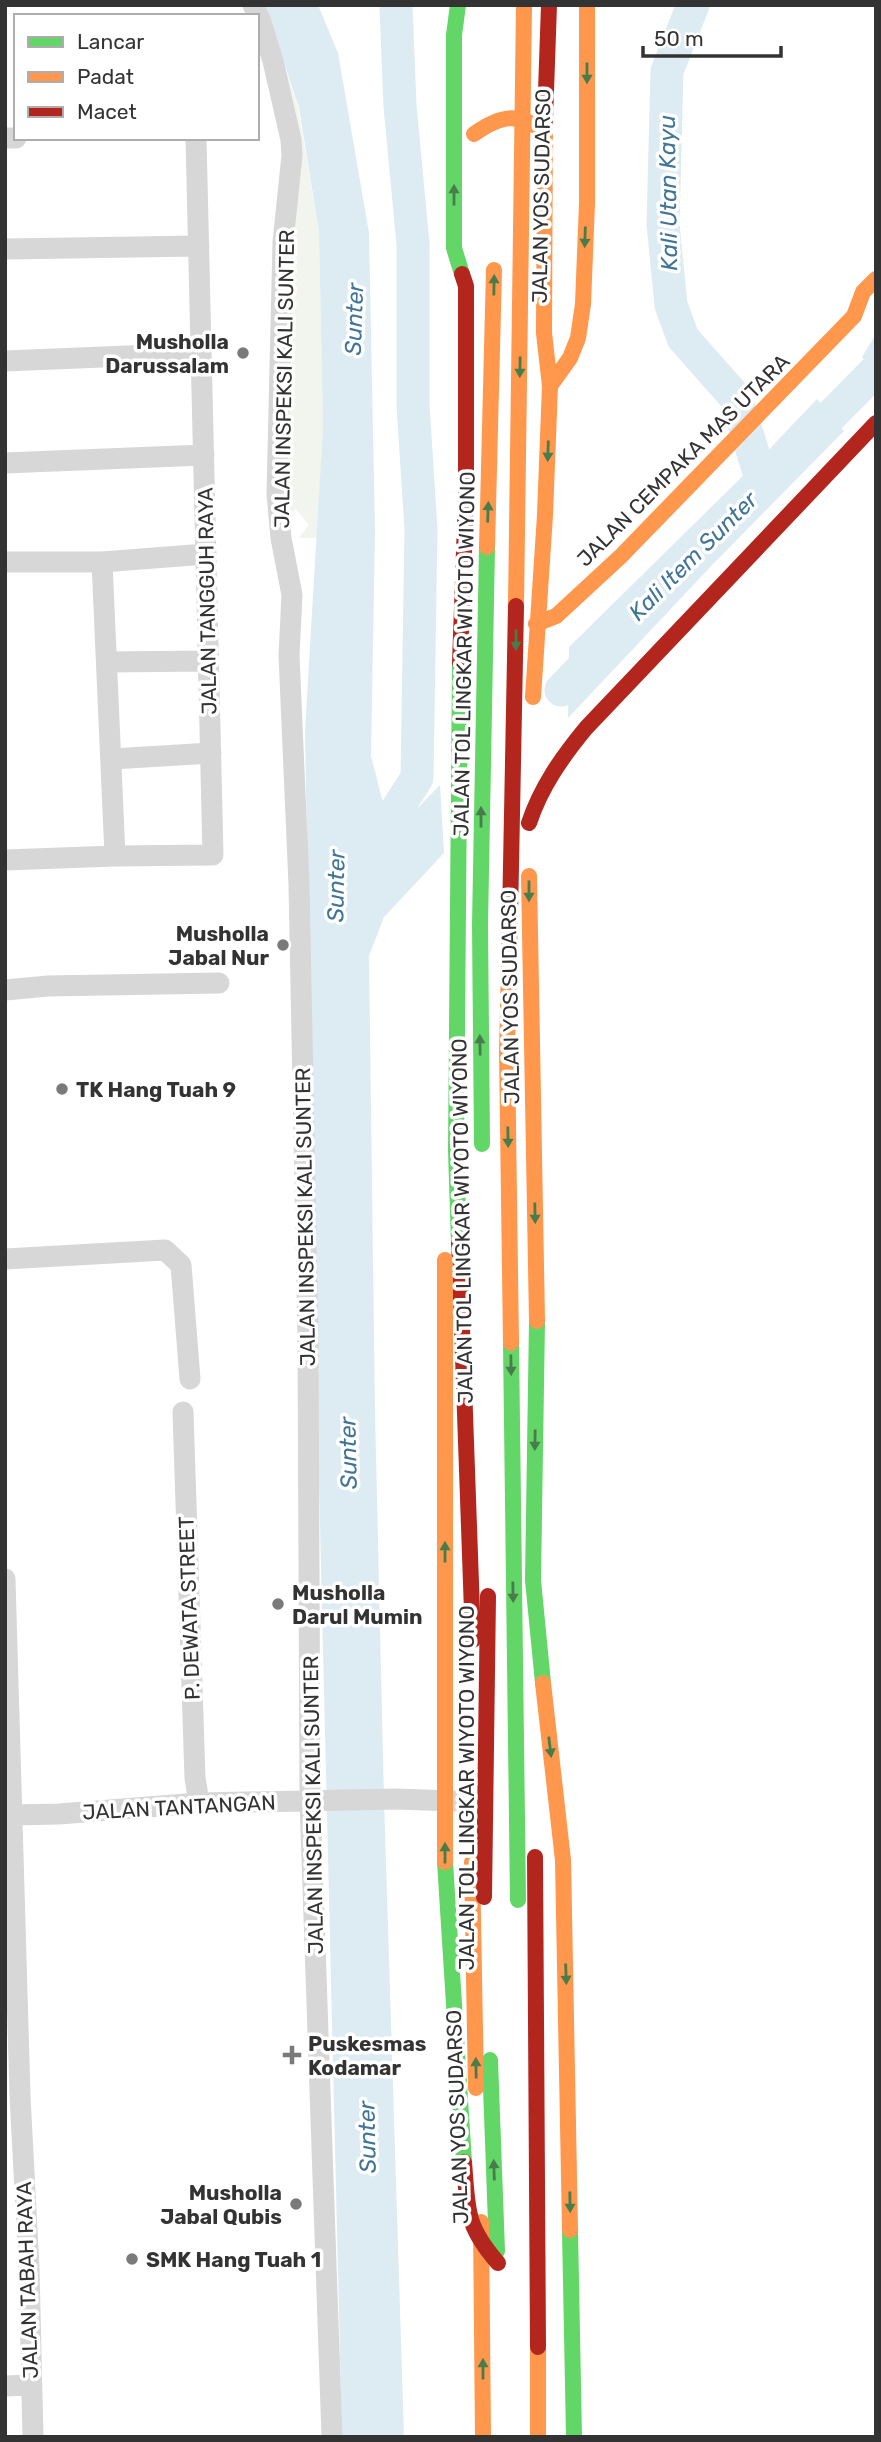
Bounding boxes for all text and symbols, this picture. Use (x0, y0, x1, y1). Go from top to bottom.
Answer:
legend (14, 14, 259, 140)
scale bar (643, 14, 781, 58)
text: 50 m (654, 26, 704, 51)
text: Lancar (77, 29, 144, 54)
one-way arrow (581, 63, 593, 85)
text: Padat (77, 64, 134, 89)
street label: JALAN YOS SUDARSO (527, 88, 555, 304)
text: Macet (77, 99, 137, 124)
water label: Kali Utan Kayu (653, 115, 683, 271)
one-way arrow (448, 184, 460, 206)
one-way arrow (580, 227, 591, 249)
street label: JALAN INSPEKSI KALI SUNTER (269, 229, 299, 529)
one-way arrow (488, 273, 500, 295)
water label: Sunter (339, 281, 369, 356)
place label: Musholla Darussalam (105, 329, 229, 378)
marker: Musholla Darussalam (235, 345, 251, 361)
street label: JALAN CEMPAKA MAS UTARA (572, 349, 794, 571)
one-way arrow (514, 357, 525, 379)
one-way arrow (542, 440, 553, 462)
street label: JALAN TOL LINGKAR WIYOTO WIYONO (448, 471, 480, 837)
water label: Kali Item Sunter (623, 485, 764, 626)
street label: JALAN TANGGUH RAYA (193, 487, 221, 715)
one-way arrow (483, 501, 494, 523)
one-way arrow (510, 630, 522, 652)
one-way arrow (475, 806, 487, 828)
water label: Sunter (321, 848, 351, 922)
one-way arrow (523, 881, 535, 903)
street label: JALAN YOS SUDARSO (496, 889, 524, 1105)
place label: Musholla Jabal Nur (168, 921, 269, 970)
marker: Musholla Jabal Nur (275, 937, 291, 953)
one-way arrow (474, 1033, 486, 1055)
street label: JALAN TOL LINGKAR WIYOTO WIYONO (446, 1038, 478, 1404)
street label: JALAN INSPEKSI KALI SUNTER (290, 1067, 320, 1367)
place label: TK Hang Tuah 9 (76, 1077, 236, 1102)
marker: TK Hang Tuah 9 (54, 1081, 70, 1097)
one-way arrow (502, 1127, 514, 1149)
one-way arrow (529, 1202, 541, 1224)
one-way arrow (505, 1354, 516, 1376)
water label: Sunter (333, 1415, 363, 1489)
one-way arrow (529, 1430, 541, 1452)
street label: P. DEWATA STREET (173, 1516, 205, 1700)
one-way arrow (439, 1541, 451, 1563)
place label: Musholla Darul Mumin (292, 1580, 423, 1629)
one-way arrow (508, 1582, 519, 1604)
marker: Musholla Darul Mumin (270, 1596, 286, 1612)
street label: JALAN TOL LINGKAR WIYOTO WIYONO (454, 1605, 479, 1971)
street label: JALAN INSPEKSI KALI SUNTER (298, 1655, 328, 1955)
one-way arrow (545, 1737, 556, 1759)
street label: JALAN TANTANGAN (82, 1789, 276, 1825)
one-way arrow (439, 1842, 451, 1864)
one-way arrow (561, 1963, 572, 1985)
street label: JALAN YOS SUDARSO (441, 2009, 473, 2225)
place label: Puskesmas Kodamar (308, 2031, 426, 2080)
marker: Puskesmas Kodamar (282, 2045, 302, 2065)
one-way arrow (470, 2056, 482, 2078)
water label: Sunter (352, 2099, 382, 2173)
one-way arrow (489, 2159, 500, 2181)
place label: Musholla Jabal Qubis (160, 2180, 282, 2229)
street label: JALAN TABAH RAYA (11, 2181, 43, 2379)
one-way arrow (565, 2191, 576, 2213)
marker: Musholla Jabal Qubis (288, 2196, 304, 2212)
place label: SMK Hang Tuah 1 (146, 2247, 321, 2272)
marker: SMK Hang Tuah 1 (124, 2251, 140, 2267)
one-way arrow (477, 2357, 489, 2379)

